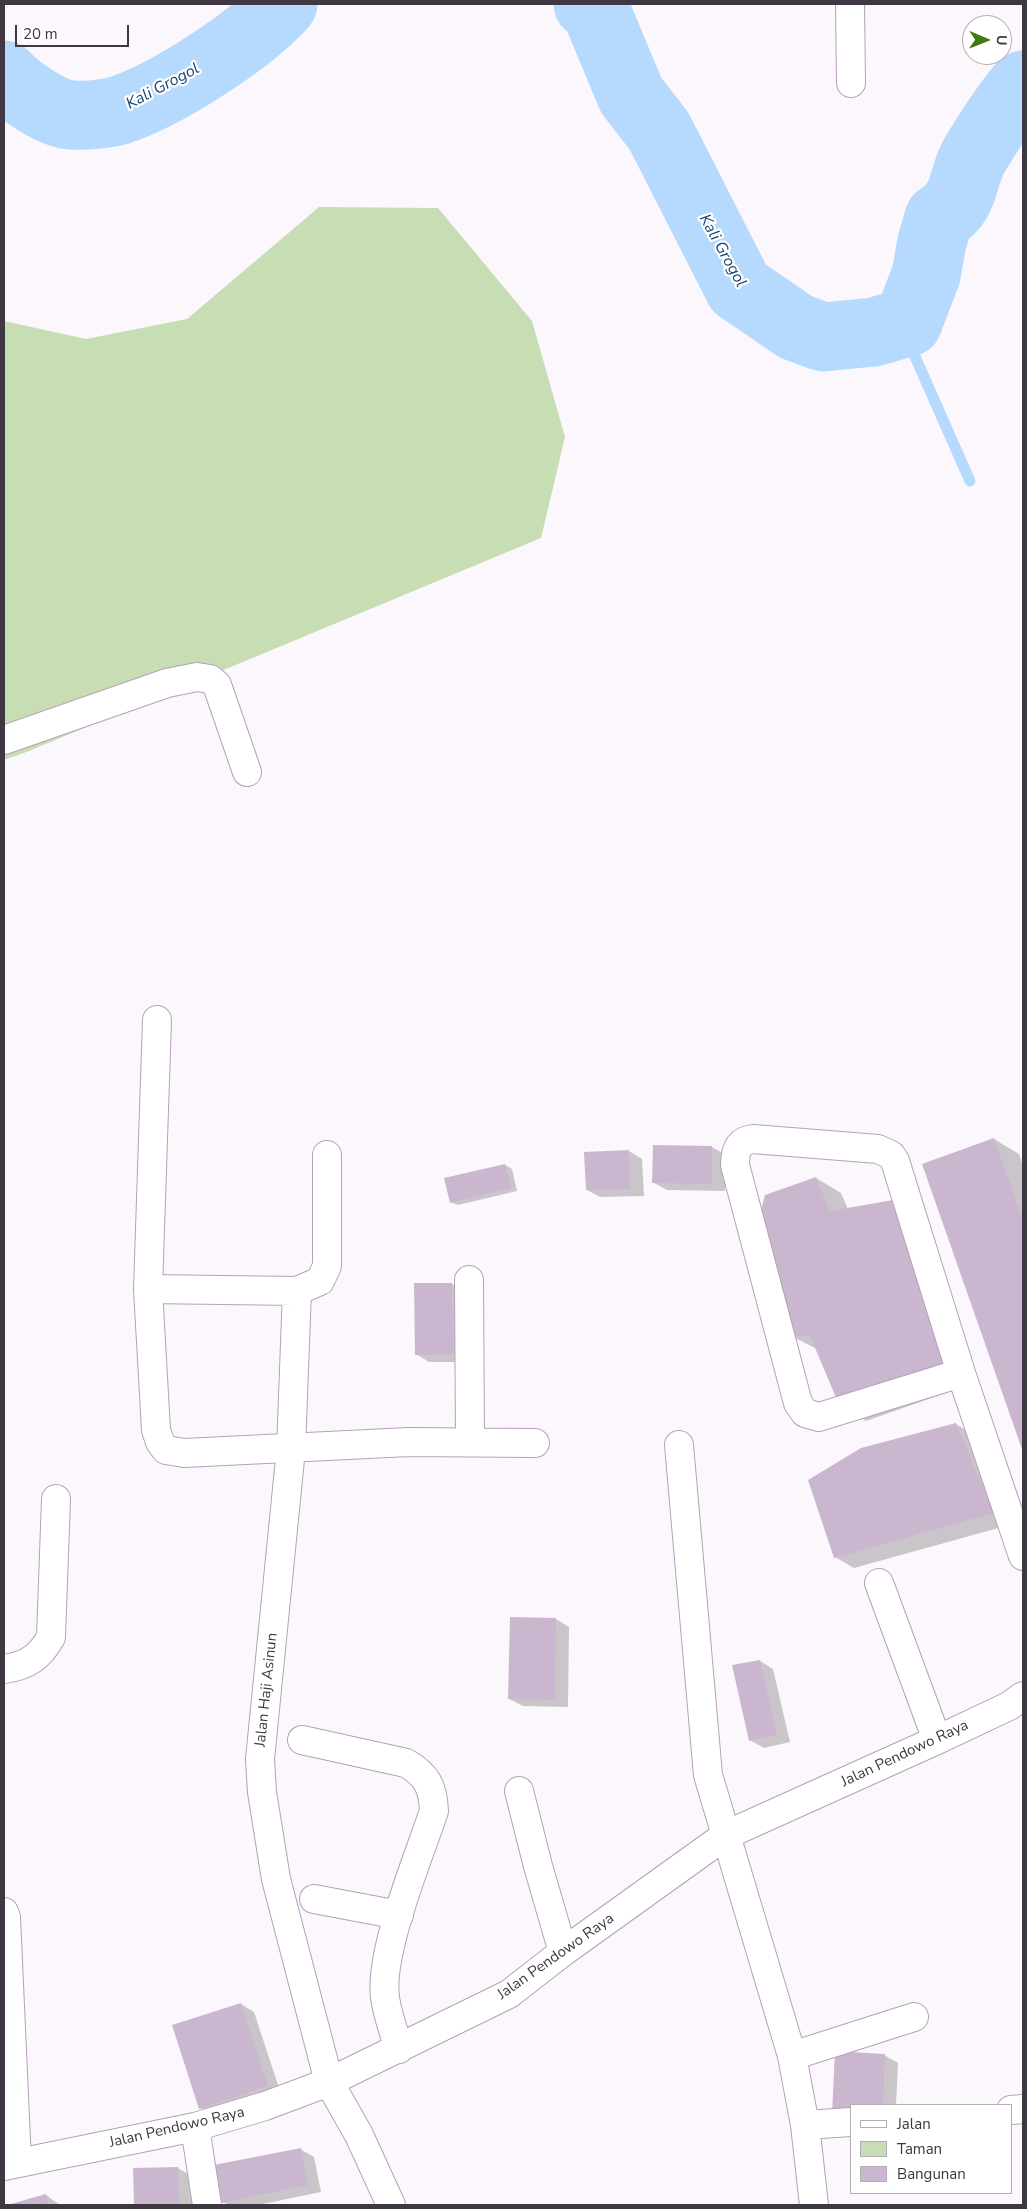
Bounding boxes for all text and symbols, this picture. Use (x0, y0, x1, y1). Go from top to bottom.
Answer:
scale bar (18, 15, 131, 47)
north arrow (962, 15, 1012, 65)
text: 20 m (23, 24, 58, 44)
text: U (992, 35, 1011, 46)
water label: Kali Grogol (123, 60, 203, 114)
water label: Kali Grogol (694, 211, 750, 291)
street label: Jalan Haji Asinun (252, 1632, 282, 1748)
street label: Jalan Pendowo Raya (839, 1717, 971, 1791)
street label: Jalan Pendowo Raya (494, 1910, 618, 2004)
street label: Jalan Pendowo Raya (108, 2104, 246, 2152)
legend (850, 2104, 1012, 2194)
text: Jalan (897, 2114, 931, 2134)
text: Taman (897, 2139, 942, 2159)
text: Bangunan (897, 2164, 966, 2184)

